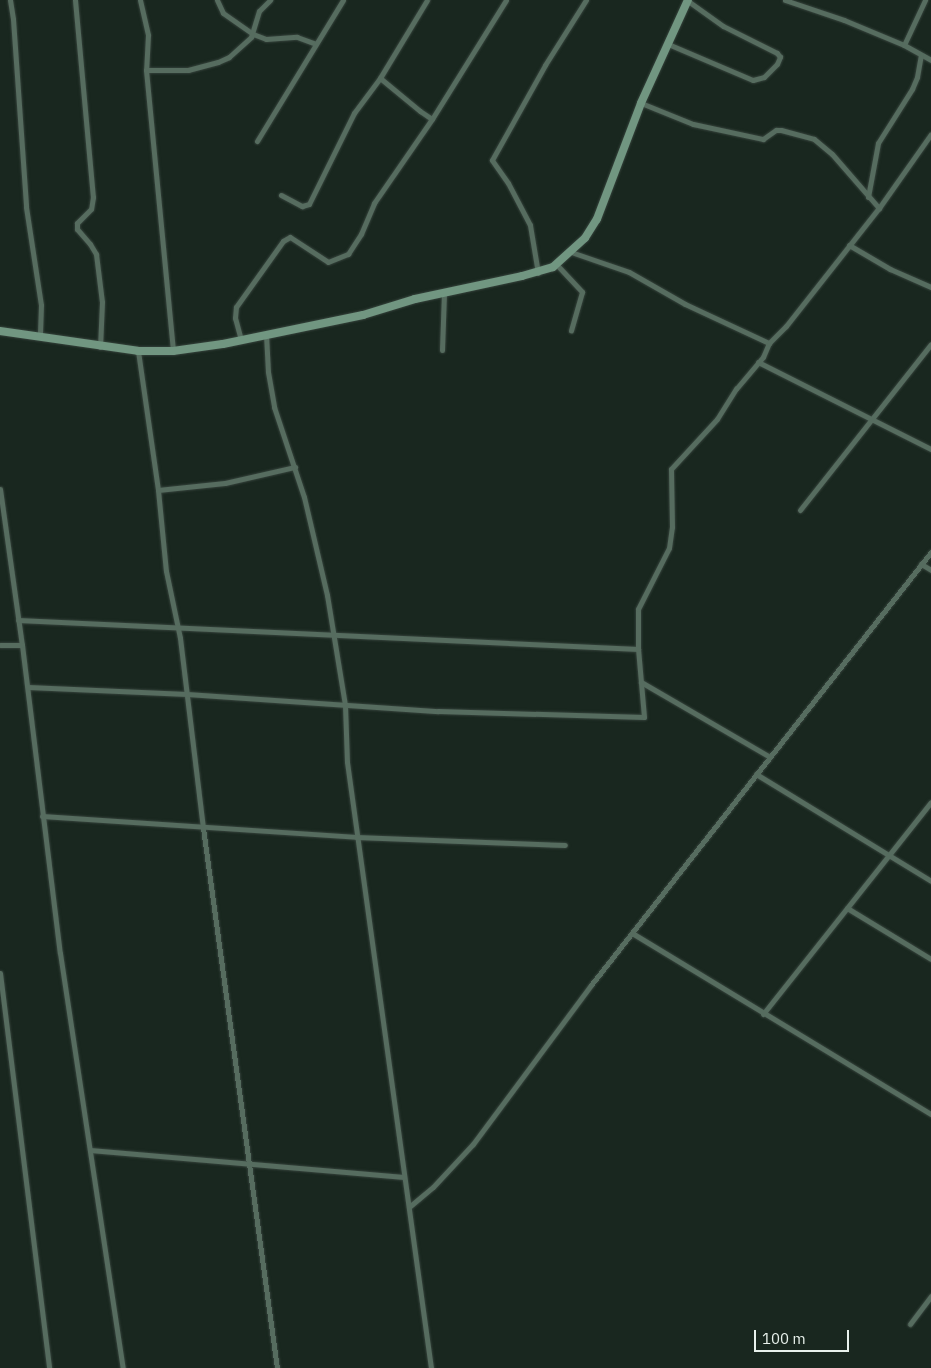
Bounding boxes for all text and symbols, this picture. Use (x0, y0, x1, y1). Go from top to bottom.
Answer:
scale bar (756, 1320, 851, 1352)
text: 100 m (762, 1329, 806, 1348)

